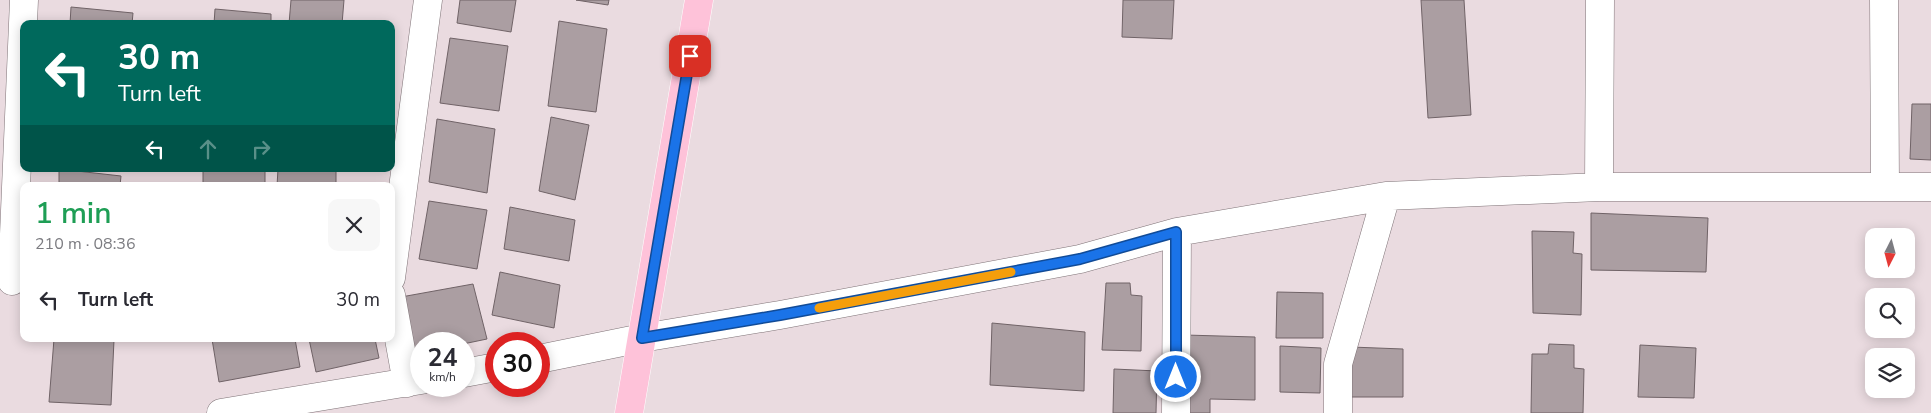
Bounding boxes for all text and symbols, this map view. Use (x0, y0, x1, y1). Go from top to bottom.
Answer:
text: 30 m (118, 34, 200, 81)
pin (669, 35, 711, 77)
icon: left (35, 40, 100, 105)
icon: arrive (676, 42, 704, 70)
text: Turn left (118, 79, 201, 109)
icon: left (141, 135, 169, 163)
icon: ahead (194, 135, 222, 163)
icon: right (247, 135, 275, 163)
text: 1 min (35, 193, 111, 234)
button: close (328, 199, 380, 251)
north arrow (1865, 228, 1915, 278)
map controls (1865, 228, 1915, 398)
text: 210 m · 08:36 (35, 233, 136, 255)
icon: left (35, 286, 63, 314)
text: Turn left (78, 287, 153, 313)
text: 30 m (336, 287, 380, 313)
button: search (1865, 288, 1915, 338)
speed limit sign: 30 (485, 332, 550, 397)
text: 24 (427, 341, 458, 375)
button: layers (1865, 348, 1915, 398)
position arrow (1149, 350, 1201, 402)
text: km/h (429, 369, 456, 385)

